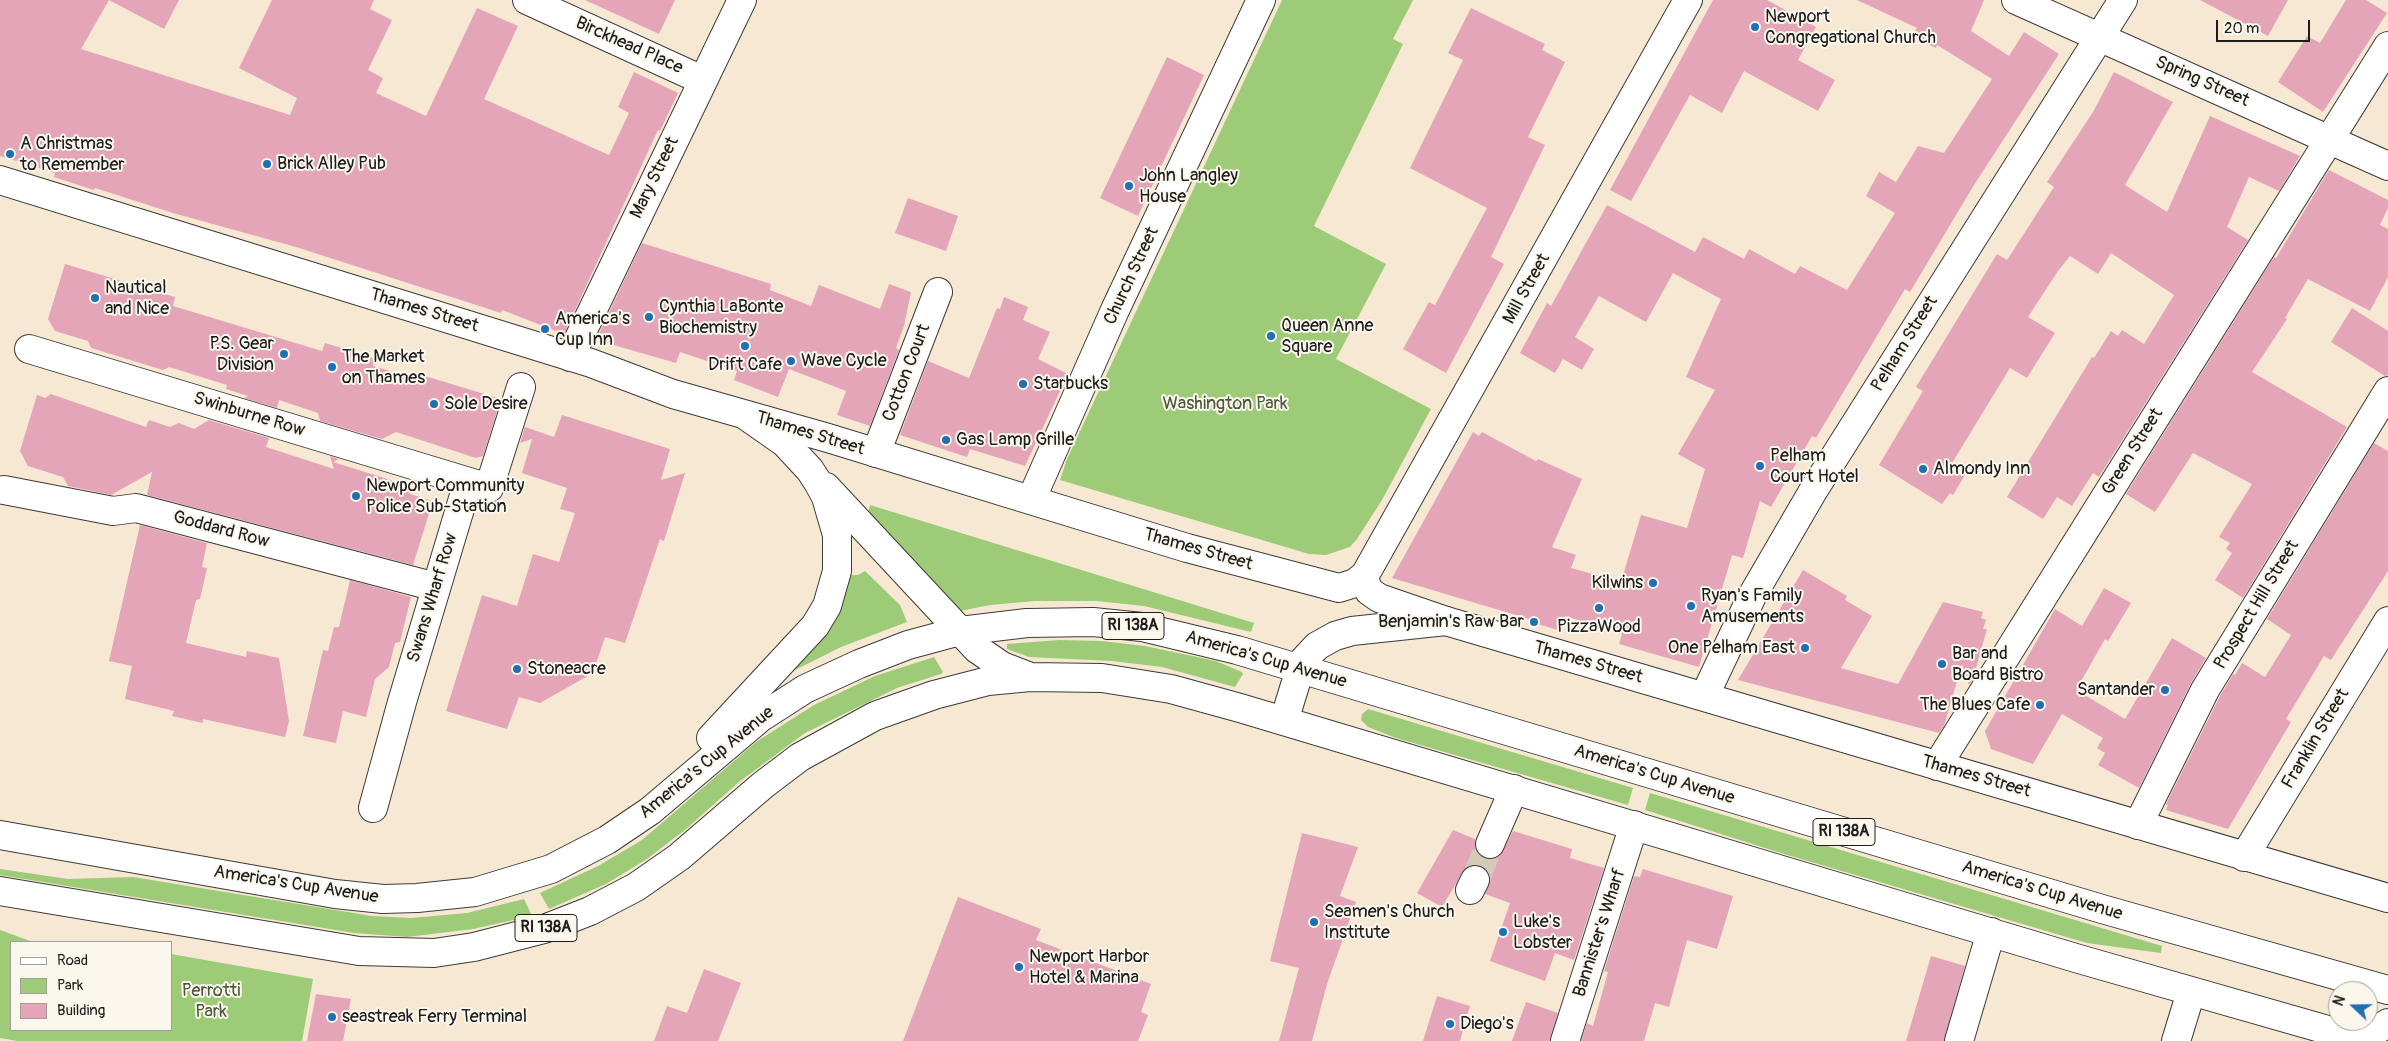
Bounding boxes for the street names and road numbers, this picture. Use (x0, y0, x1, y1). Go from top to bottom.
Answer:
street label: Birckhead Place (572, 13, 686, 79)
street label: Spring Street (2152, 52, 2252, 112)
street label: Mary Street (626, 134, 684, 222)
street label: Church Street (1100, 224, 1164, 328)
street label: Mill Street (1499, 250, 1555, 328)
street label: Thames Street (367, 284, 481, 338)
street label: Pelham Street (1867, 292, 1943, 396)
street label: Cotton Court (879, 321, 935, 425)
street label: Swinburne Row (191, 388, 307, 442)
street label: Green Street (2098, 405, 2168, 499)
street label: Thames Street (753, 407, 867, 461)
street label: Goddard Row (171, 507, 271, 553)
street label: Thames Street (1141, 524, 1255, 576)
street label: Swans Wharf Row (403, 531, 463, 665)
street label: Prospect Hill Street (2210, 536, 2304, 674)
road number: RI 138A (1102, 612, 1164, 640)
street label: America's Cup Avenue (1183, 627, 1349, 693)
street label: Thames Street (1531, 637, 1645, 689)
street label: Franklin Street (2278, 685, 2354, 793)
street label: America's Cup Avenue (635, 702, 779, 824)
street label: America's Cup Avenue (1571, 740, 1737, 810)
street label: Thames Street (1919, 751, 2033, 803)
road number: RI 138A (1813, 819, 1875, 846)
street label: America's Cup Avenue (1959, 856, 2125, 926)
street label: America's Cup Avenue (212, 861, 380, 909)
street label: Bannister's Wharf (1569, 866, 1631, 1000)
road number: RI 138A (515, 914, 577, 941)

